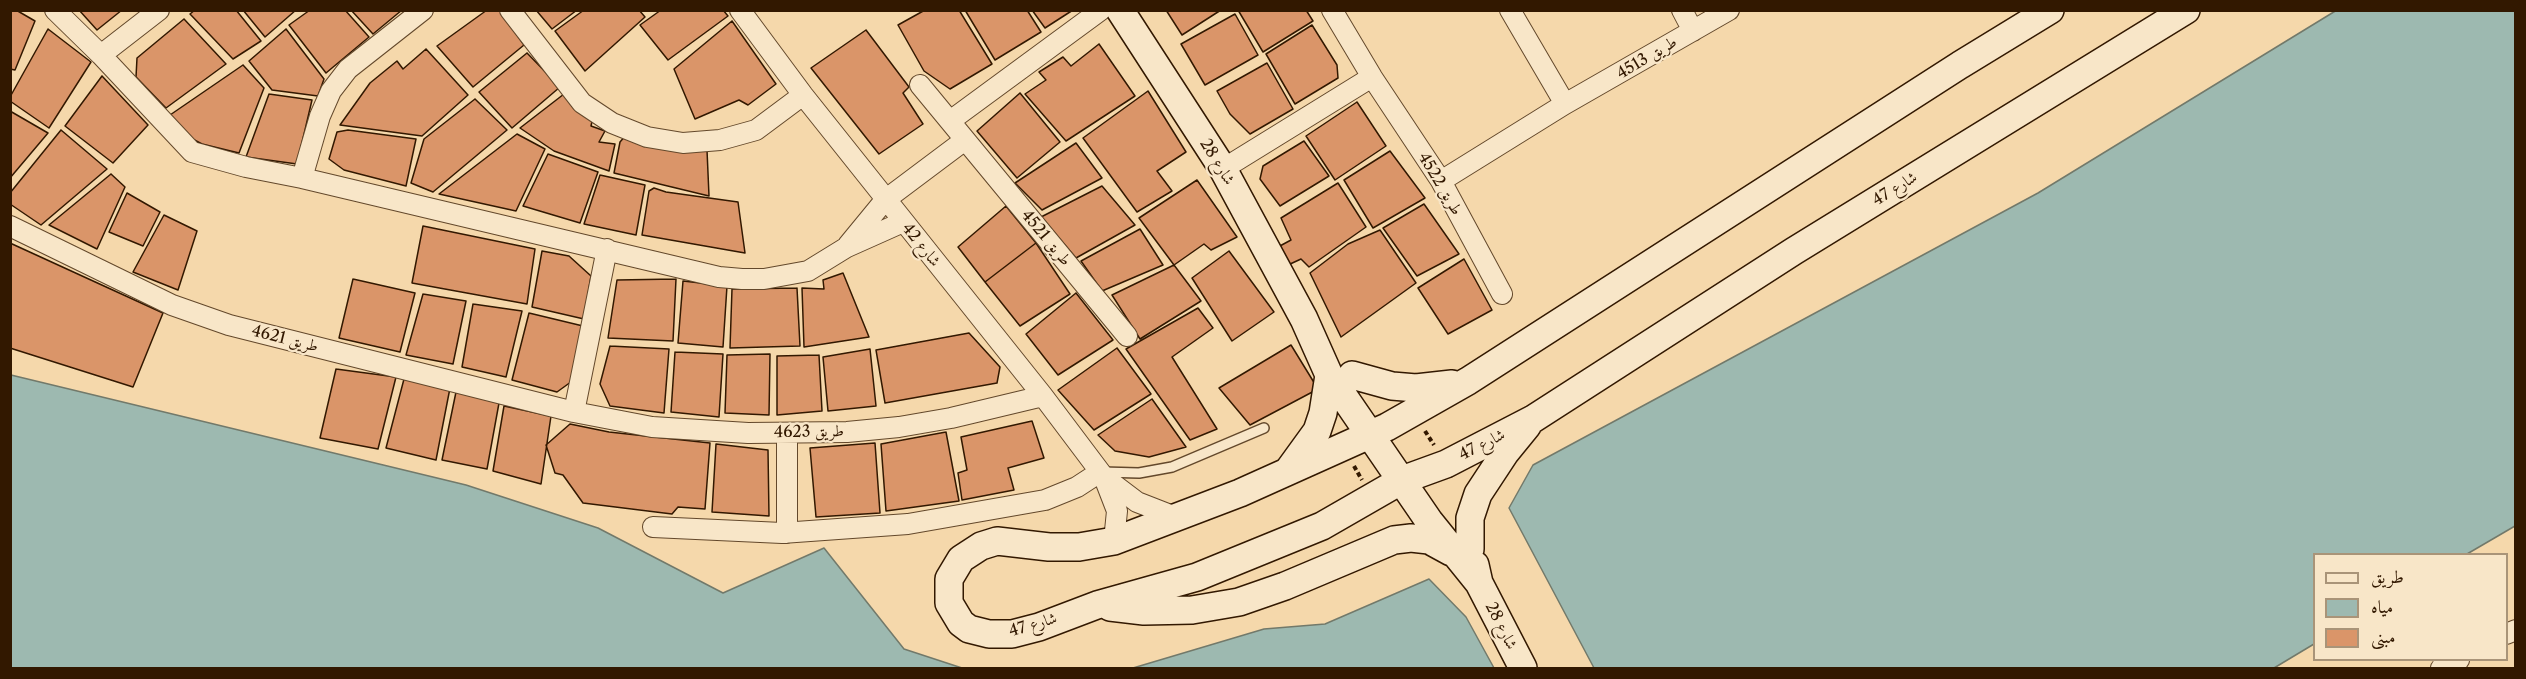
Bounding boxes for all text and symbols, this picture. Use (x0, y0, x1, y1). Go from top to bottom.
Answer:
street label: طريق 4513 (1613, 33, 1681, 83)
street label: شارع 28 (1195, 135, 1239, 189)
street label: طريق 4522 (1414, 149, 1466, 219)
street label: شارع 47 (1869, 168, 1921, 210)
street label: طريق 4521 (1017, 206, 1075, 270)
street label: شارع 42 (898, 219, 944, 271)
street label: طريق 4621 (250, 321, 320, 357)
street label: طريق 4623 (774, 422, 844, 442)
street label: شارع 47 (1456, 425, 1508, 465)
legend (2313, 553, 2508, 661)
text: طريق (2371, 566, 2404, 588)
text: مياه (2371, 596, 2393, 618)
street label: شارع 28 (1481, 599, 1521, 653)
street label: شارع 47 (1007, 609, 1059, 641)
text: مبنى (2371, 626, 2396, 648)

